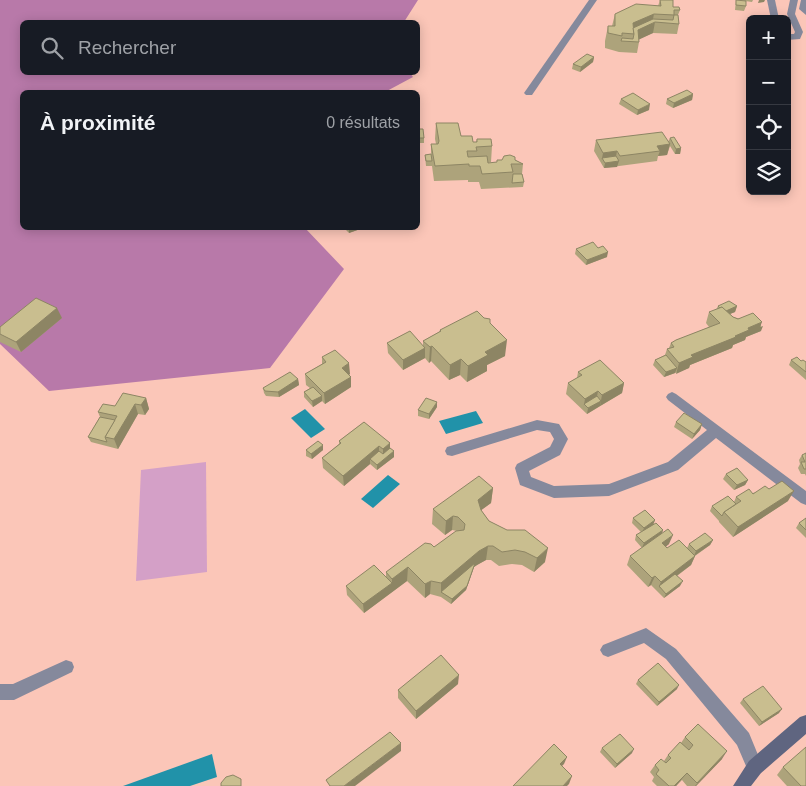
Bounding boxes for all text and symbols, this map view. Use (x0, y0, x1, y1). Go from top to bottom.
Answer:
map controls (746, 15, 791, 195)
button: + (746, 15, 791, 60)
search box (20, 20, 420, 75)
icon: search (38, 34, 66, 62)
text: Rechercher (78, 37, 176, 58)
button: − (746, 60, 791, 105)
button: locate (746, 105, 791, 150)
text: À proximité (40, 111, 156, 134)
text: 0 résultats (326, 114, 400, 131)
button: layers (746, 150, 791, 195)

